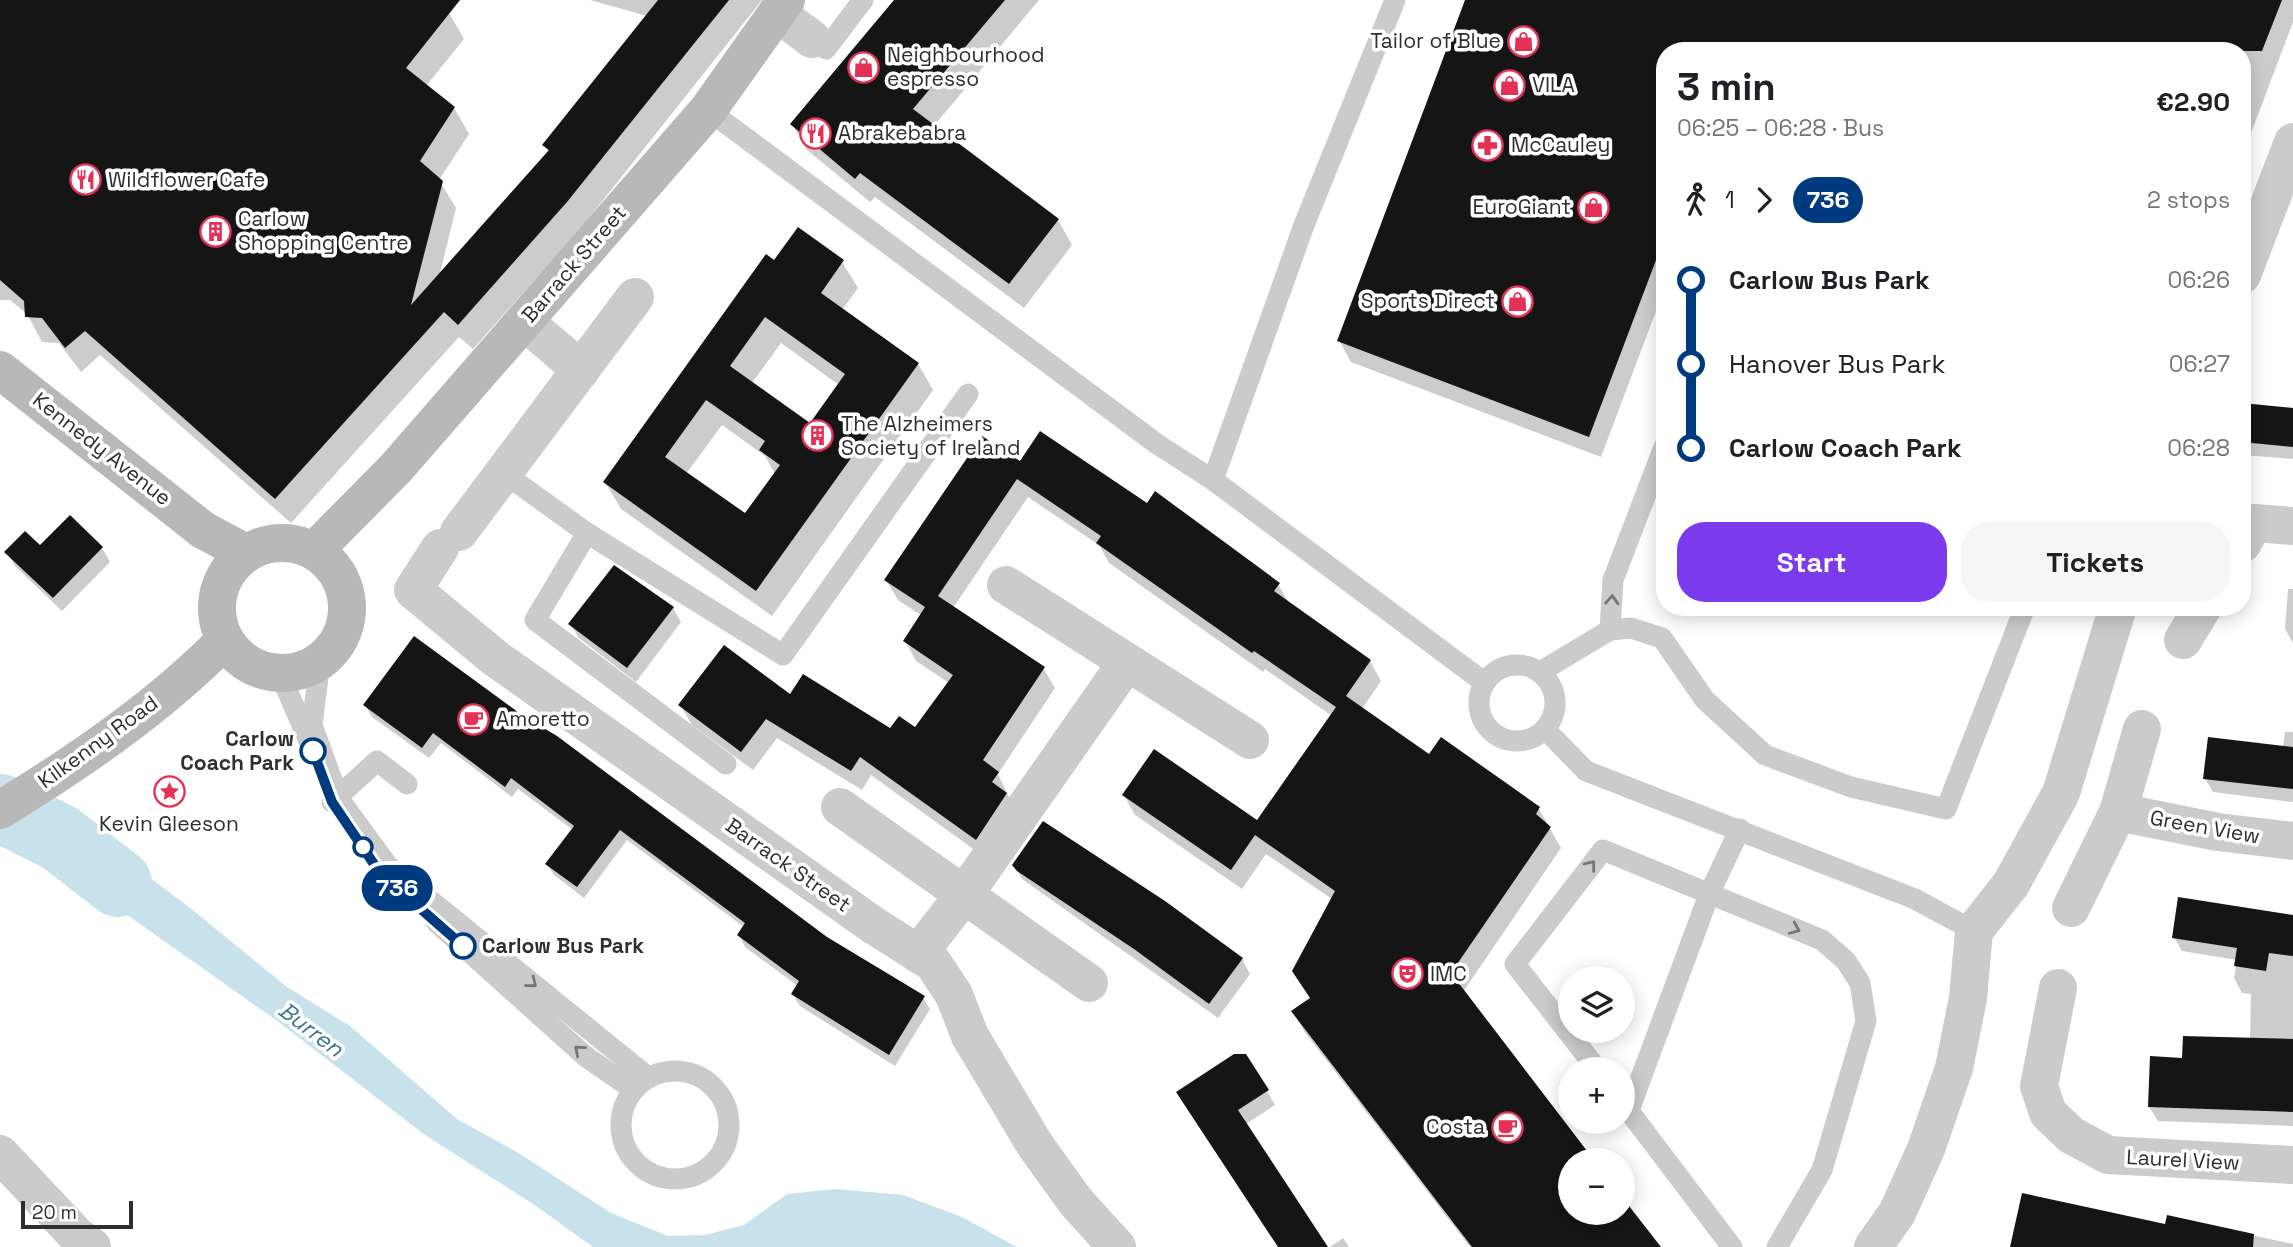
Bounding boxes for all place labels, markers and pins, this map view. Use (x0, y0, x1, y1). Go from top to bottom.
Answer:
shop icon: Tailor of Blue (1507, 24, 1541, 58)
place label: Tailor of Blue (1370, 27, 1501, 54)
place label: Neighbourhood espresso (887, 41, 1045, 92)
shop icon: Neighbourhood espresso (847, 50, 881, 84)
shop icon: VILA (1492, 68, 1526, 102)
place label: VILA (1532, 71, 1575, 98)
restaurant icon: Abrakebabra (798, 116, 832, 150)
place label: Abrakebabra (838, 119, 966, 146)
pharmacy icon: McCauley (1471, 128, 1505, 162)
place label: McCauley (1511, 131, 1610, 158)
restaurant icon: Wildflower Cafe (68, 163, 102, 197)
place label: Wildflower Cafe (108, 166, 265, 193)
shop icon: EuroGiant (1577, 190, 1611, 224)
place label: EuroGiant (1472, 193, 1571, 220)
place label: Carlow Shopping Centre (238, 205, 409, 256)
building icon: Carlow Shopping Centre (198, 214, 232, 248)
shop icon: Sports Direct (1501, 284, 1535, 318)
place label: Sports Direct (1361, 287, 1495, 314)
place label: The Alzheimers Society of Ireland (841, 410, 1020, 461)
building icon: The Alzheimers Society of Ireland (801, 419, 835, 453)
cafe icon: Amoretto (456, 702, 490, 736)
place label: Amoretto (496, 705, 590, 732)
place label: Carlow Coach Park (180, 725, 294, 776)
marker: Carlow Coach Park (300, 738, 326, 764)
place icon: Kevin Gleeson (152, 775, 186, 809)
place label: Kevin Gleeson (99, 810, 239, 837)
unlabelled marker (353, 837, 373, 857)
place label: Carlow Bus Park (482, 932, 644, 959)
marker: Carlow Bus Park (450, 933, 476, 959)
theatre icon: IMC (1390, 957, 1424, 991)
place label: IMC (1430, 960, 1467, 987)
cafe icon: Costa (1491, 1110, 1525, 1144)
place label: Costa (1426, 1113, 1485, 1140)

